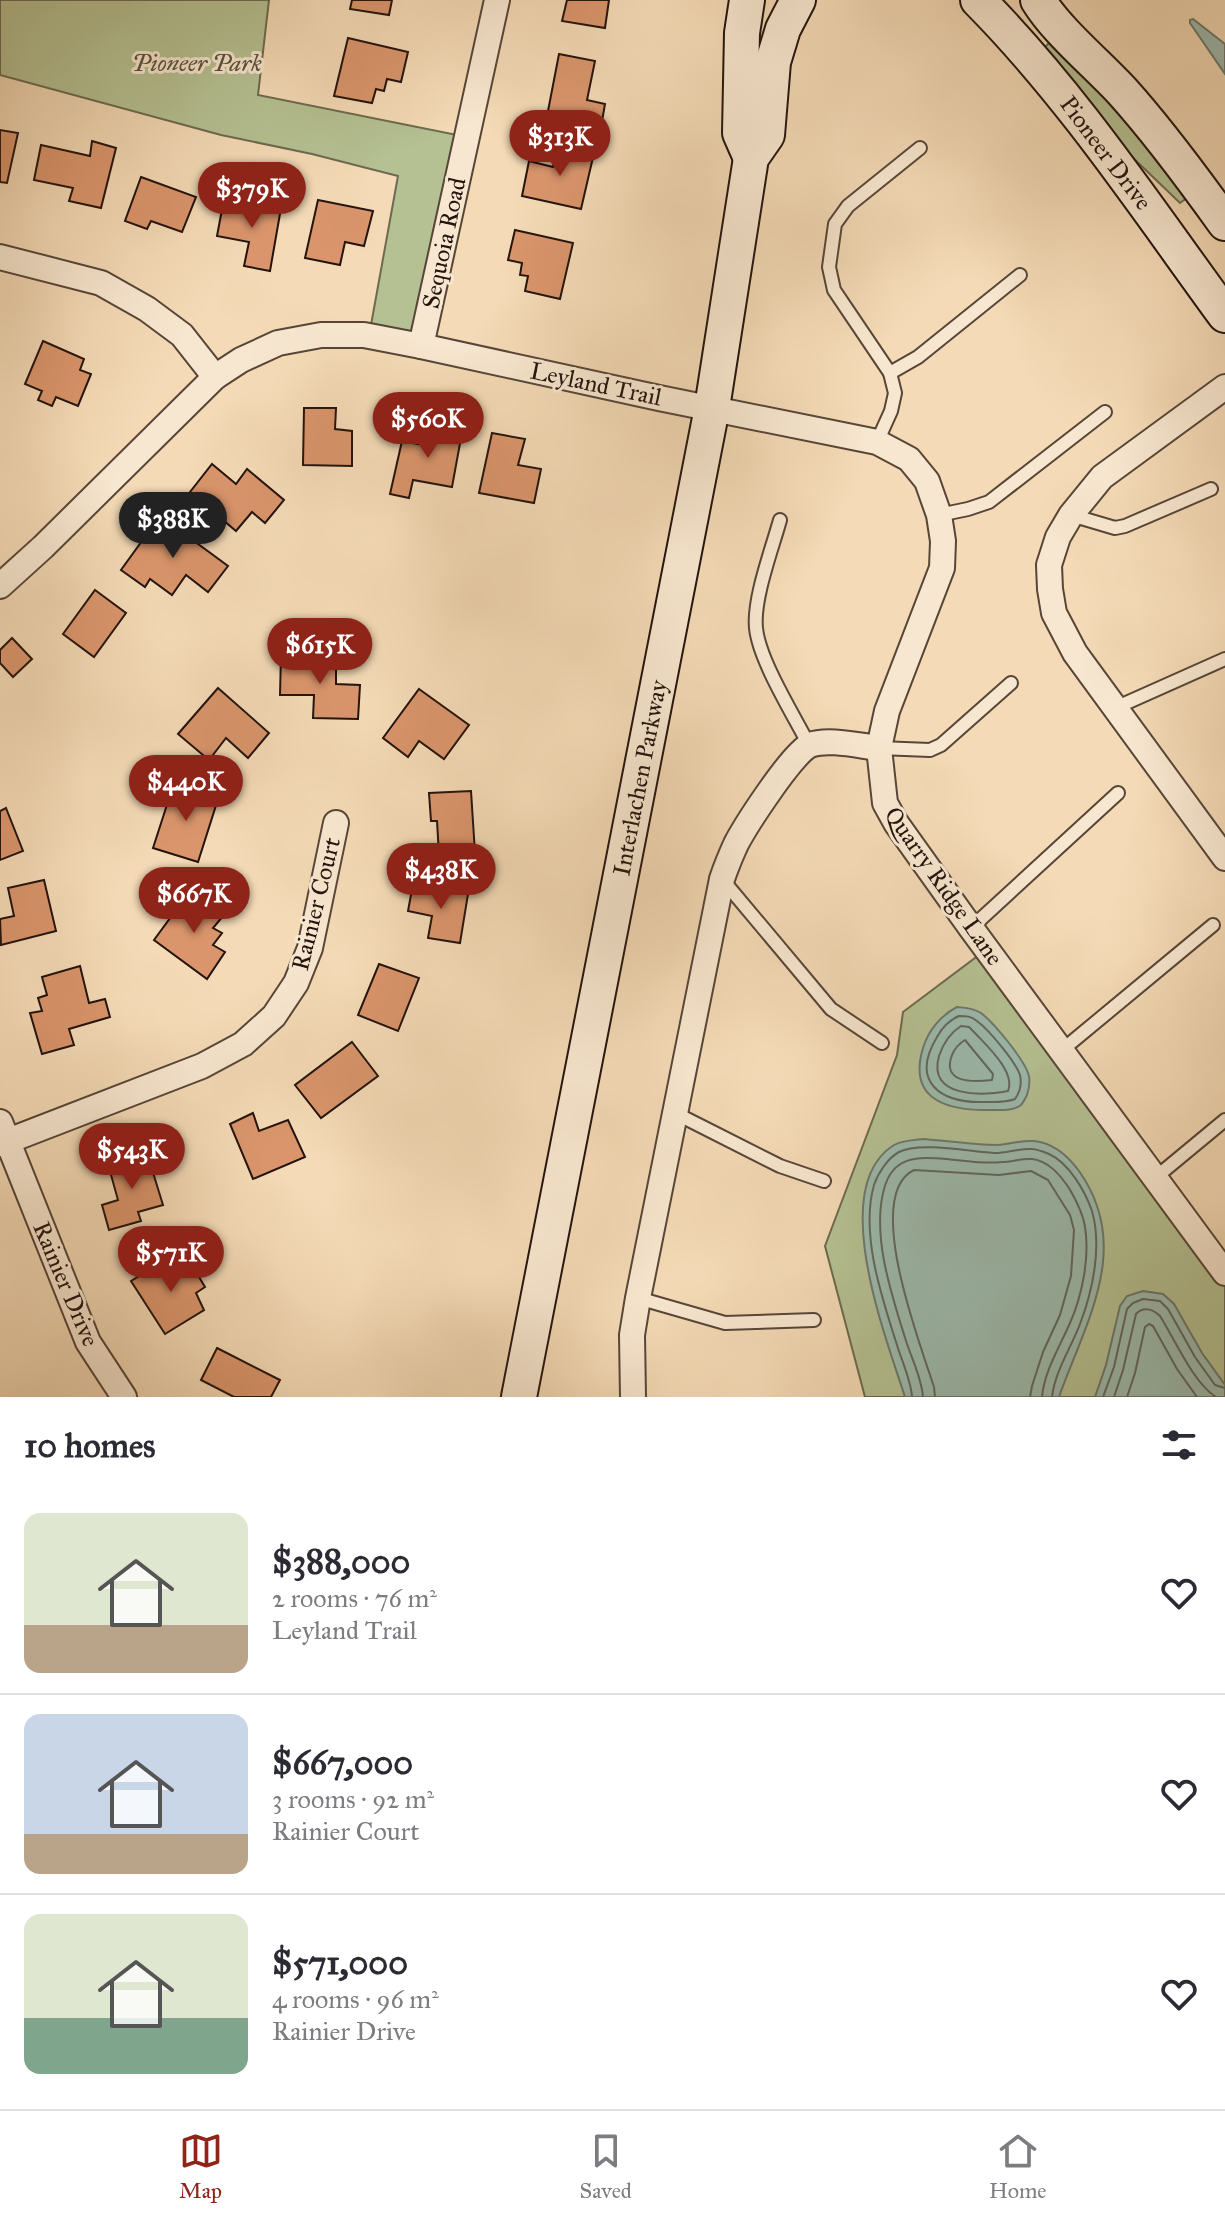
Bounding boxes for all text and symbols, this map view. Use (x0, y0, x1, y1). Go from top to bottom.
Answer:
park label: Pioneer Park (132, 48, 262, 78)
street label: Pioneer Drive (1053, 90, 1159, 216)
pin: $313K (504, 110, 616, 178)
text: $313K (527, 120, 593, 152)
pin: $379K (196, 162, 308, 230)
text: $379K (216, 172, 288, 204)
street label: Sequoia Road (415, 175, 473, 311)
street label: Leyland Trail (528, 355, 665, 413)
pin: $560K (372, 392, 484, 460)
text: $560K (391, 402, 465, 434)
pin: $388K (117, 492, 229, 560)
text: $388K (137, 502, 209, 534)
pin: $615K (264, 618, 376, 686)
text: $615K (285, 628, 355, 660)
street label: Interlachen Parkway (606, 677, 674, 878)
pin: $440K (130, 755, 242, 823)
text: $440K (147, 765, 225, 797)
street label: Quarry Ridge Lane (878, 801, 1010, 971)
street label: Rainier Court (285, 834, 347, 974)
pin: $438K (385, 843, 497, 911)
text: $438K (405, 853, 477, 885)
pin: $667K (138, 867, 250, 935)
text: $667K (157, 877, 231, 909)
pin: $543K (76, 1123, 188, 1191)
text: $543K (97, 1133, 167, 1165)
street label: Rainier Drive (26, 1217, 106, 1351)
pin: $571K (115, 1226, 227, 1294)
text: $571K (136, 1236, 206, 1268)
icon: filters (1157, 1423, 1201, 1467)
text: 10 homes (24, 1425, 155, 1466)
text: $388,000 (272, 1541, 410, 1582)
icon: home (88, 1545, 184, 1641)
icon: heart (1157, 1571, 1201, 1615)
text: 2 rooms · 76 m² (272, 1582, 437, 1614)
text: Leyland Trail (272, 1614, 417, 1646)
text: $667,000 (272, 1742, 413, 1783)
icon: home (88, 1746, 184, 1842)
icon: heart (1157, 1772, 1201, 1816)
text: 3 rooms · 92 m² (272, 1783, 434, 1815)
text: Rainier Court (272, 1815, 420, 1847)
text: $571,000 (272, 1942, 408, 1983)
icon: home (88, 1946, 184, 2042)
icon: heart (1157, 1972, 1201, 2016)
text: 4 rooms · 96 m² (272, 1983, 439, 2015)
text: Rainier Drive (272, 2015, 416, 2047)
tab: Map (179, 2129, 223, 2204)
tab: Saved (580, 2129, 632, 2204)
tab: Home (989, 2129, 1046, 2204)

